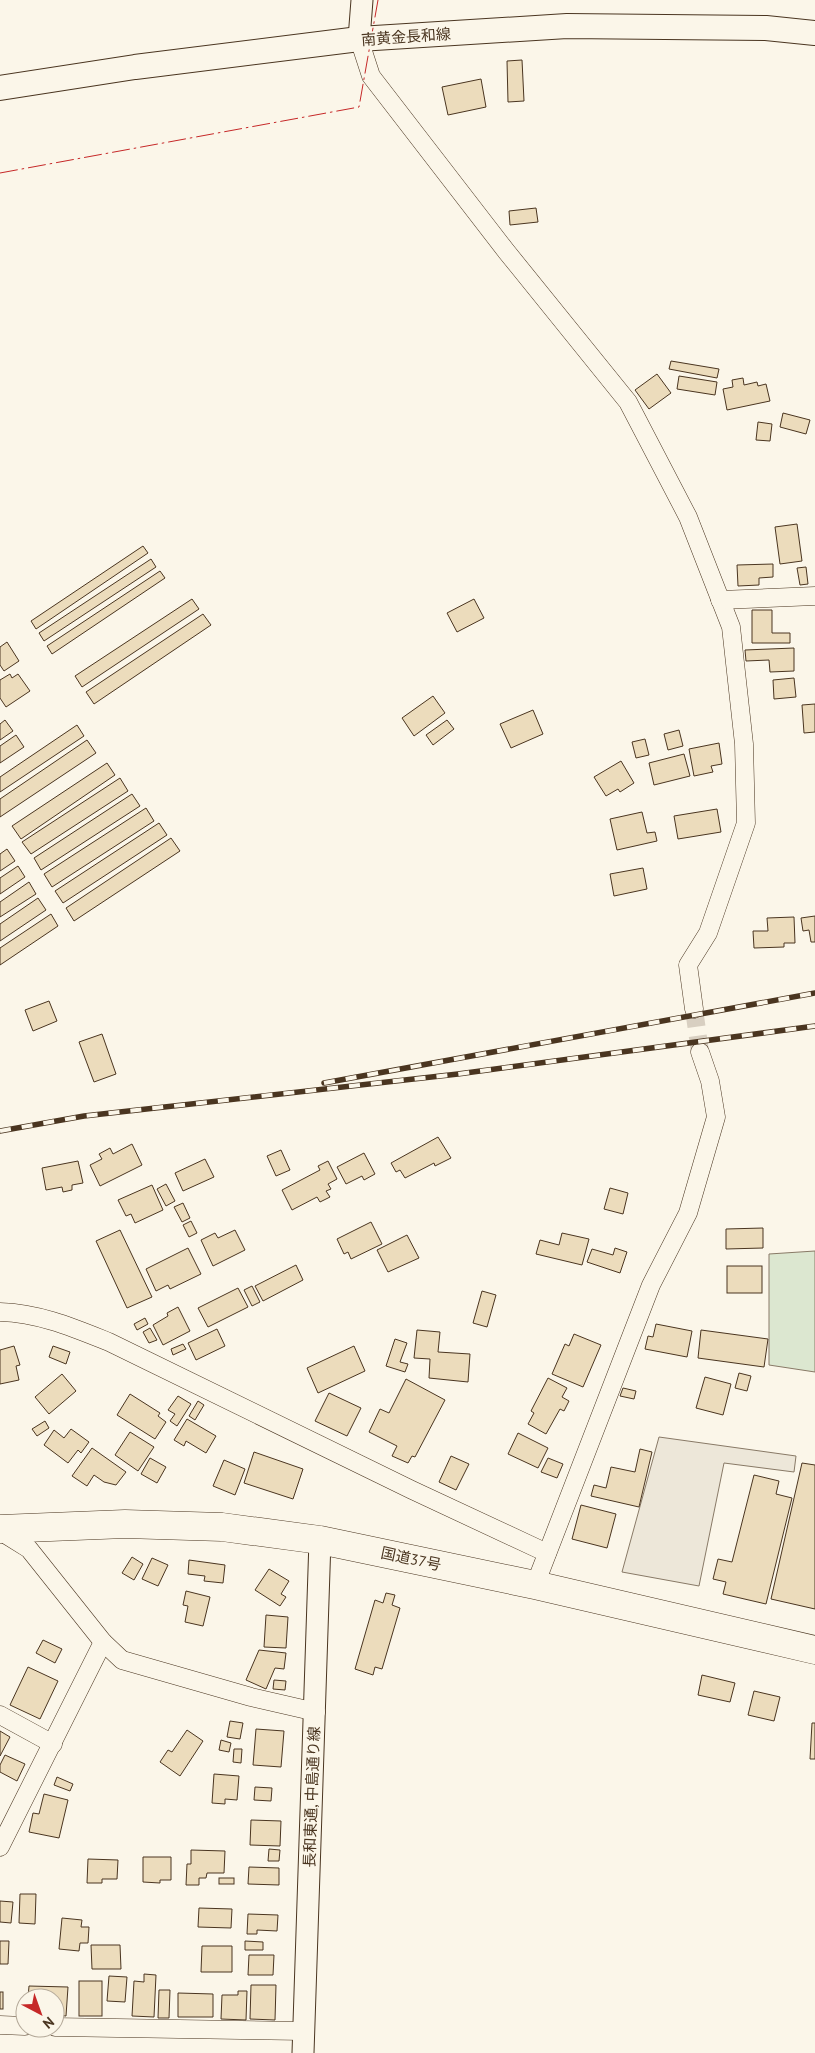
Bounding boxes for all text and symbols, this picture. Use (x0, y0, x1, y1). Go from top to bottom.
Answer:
street label: 南黄金長和線 (360, 24, 452, 49)
street label: 国道37号 (379, 1543, 443, 1574)
street label: 長和東通, 中島通り線 (300, 1726, 323, 1868)
north arrow (15, 1988, 65, 2038)
text: N (39, 2013, 58, 2033)

